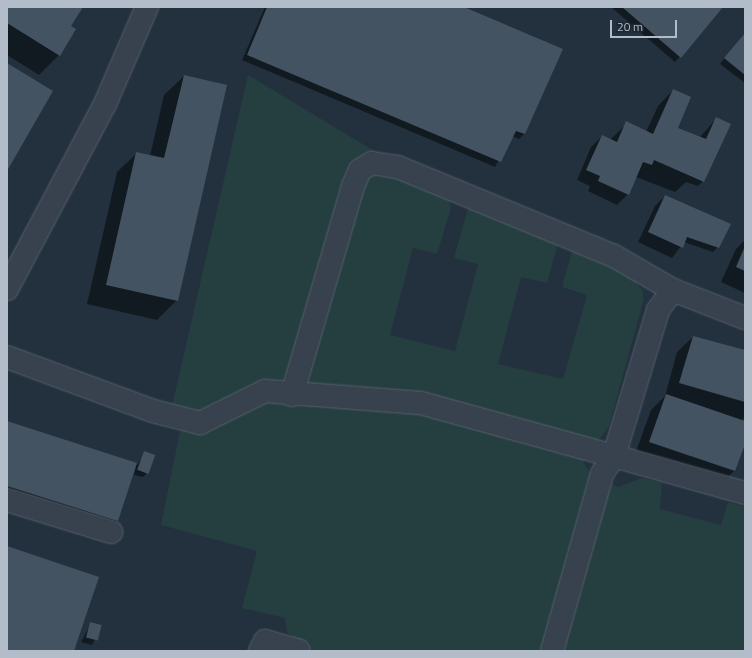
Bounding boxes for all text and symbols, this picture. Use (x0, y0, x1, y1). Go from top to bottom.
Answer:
scale bar (612, 12, 679, 38)
text: 20 m (617, 17, 643, 36)

